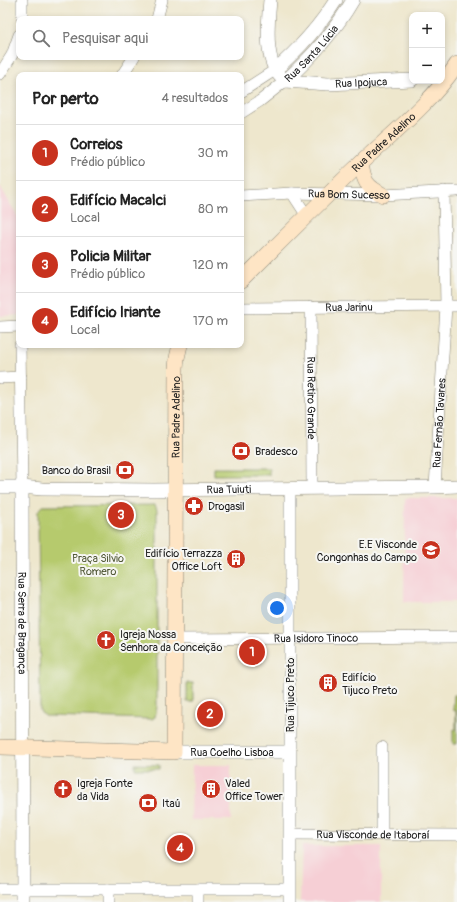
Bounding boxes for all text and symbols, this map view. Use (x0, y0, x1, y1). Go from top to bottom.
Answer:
map controls (409, 12, 445, 84)
button: + (409, 12, 445, 48)
search box (16, 16, 244, 60)
street label: Rua Santa Lúcia (282, 23, 341, 85)
icon: search (30, 27, 52, 49)
text: Pesquisar aqui (62, 29, 148, 48)
button: − (409, 48, 445, 84)
street label: Rua Ipojuca (335, 75, 388, 91)
text: Por perto (32, 88, 99, 109)
text: 4 resultados (161, 90, 228, 106)
street label: Rua Padre Adelino (349, 110, 419, 175)
text: Correios (70, 135, 123, 154)
text: 1 (42, 145, 48, 161)
text: 30 m (198, 145, 228, 161)
text: Prédio público (70, 154, 145, 170)
street label: Rua Bom Sucesso (308, 187, 390, 202)
text: Edifício Macalci (70, 191, 166, 210)
text: 2 (41, 201, 49, 217)
text: 80 m (198, 201, 228, 217)
text: Local (70, 210, 100, 226)
text: Policia Militar (70, 247, 151, 266)
text: 3 (41, 257, 49, 273)
text: 120 m (192, 257, 228, 273)
text: Prédio público (70, 266, 145, 282)
street label: Rua Jarinu (325, 301, 373, 314)
text: Edifício Iriante (70, 303, 160, 322)
text: 4 (41, 313, 49, 329)
text: 170 m (193, 313, 228, 329)
text: Local (70, 322, 100, 338)
street label: Rua Retiro Grande (304, 357, 318, 440)
street label: Rua Padre Adelino (170, 376, 183, 458)
street label: Rua Fernão Tavares (430, 378, 449, 468)
bank icon: Bradesco (230, 440, 252, 462)
place label: Bradesco (255, 445, 298, 458)
bank icon: Banco do Brasil (114, 459, 136, 481)
place label: Banco do Brasil (42, 464, 111, 477)
street label: Rua Tuiuti (206, 483, 251, 496)
pharmacy icon: Drogasil (183, 495, 205, 517)
pin: 3 (108, 500, 134, 530)
place label: Drogasil (208, 500, 245, 513)
place label: E.E Visconde Congonhas do Campo (317, 538, 418, 564)
school or university icon: E.E Visconde Congonhas do Campo (420, 539, 442, 561)
place label: Edifício Terrazza Office Loft (145, 547, 223, 573)
building icon: Edifício Terrazza Office Loft (225, 548, 247, 570)
park label: Praça Silvio Romero (72, 552, 124, 578)
street label: Rua Serra de Bragança (15, 572, 28, 674)
your location (267, 598, 287, 618)
place label: Igreja Nossa Senhora da Conceição (120, 628, 222, 654)
church icon: Igreja Nossa Senhora da Conceição (95, 629, 117, 651)
street label: Rua Isidoro Tinoco (274, 632, 358, 645)
pin: 1 (239, 637, 265, 667)
street label: Rua Tijuco Preto (284, 658, 297, 732)
place label: Edifício Tijuco Preto (342, 671, 397, 697)
building icon: Edifício Tijuco Preto (317, 672, 339, 694)
pin: 2 (197, 699, 223, 729)
street label: Rua Coelho Lisboa (190, 746, 274, 759)
place label: Igreja Fonte da Vida (77, 777, 133, 803)
place label: Valed Office Tower (225, 777, 283, 803)
church icon: Igreja Fonte da Vida (52, 778, 74, 800)
building icon: Valed Office Tower (200, 778, 222, 800)
bank icon: Itaú (137, 792, 159, 814)
place label: Itaú (162, 797, 180, 810)
street label: Rua Visconde de Itaboraí (316, 828, 430, 842)
pin: 4 (167, 833, 193, 863)

